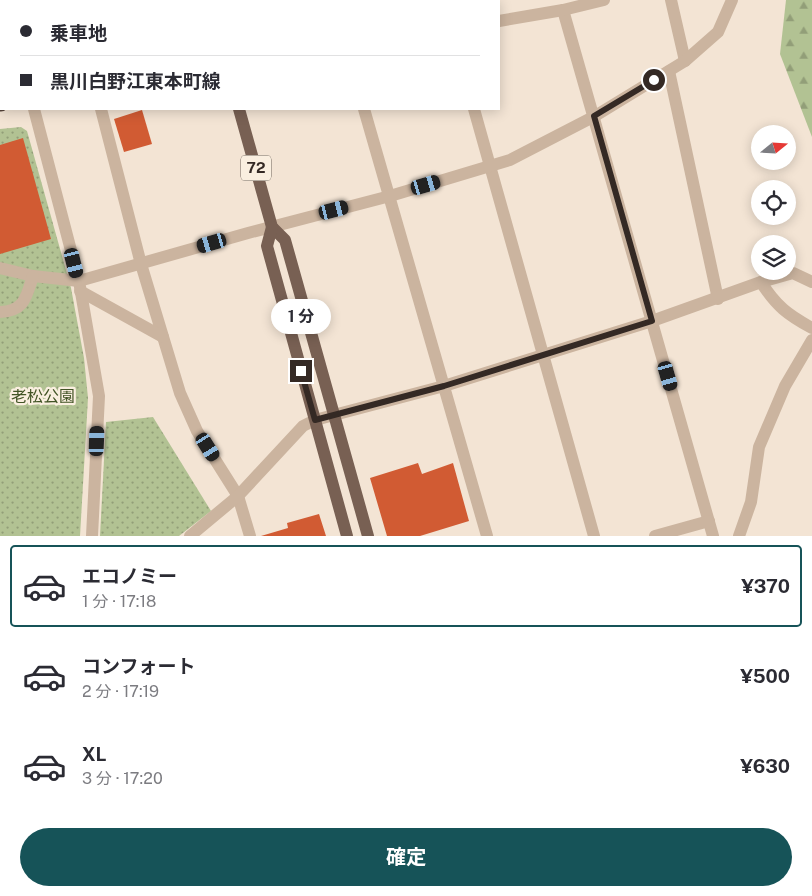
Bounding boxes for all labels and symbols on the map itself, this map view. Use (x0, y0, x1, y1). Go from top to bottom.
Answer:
route start (643, 69, 665, 91)
north arrow (751, 125, 796, 170)
road number: 72 (241, 156, 271, 180)
car (409, 174, 442, 196)
car (317, 199, 350, 221)
car (195, 232, 228, 254)
car (63, 247, 84, 279)
callout: 1 分 (271, 298, 331, 334)
route end (290, 360, 312, 382)
car (656, 360, 679, 392)
park label: 老松公園 (11, 387, 75, 406)
car (88, 426, 105, 456)
car (193, 430, 222, 464)

